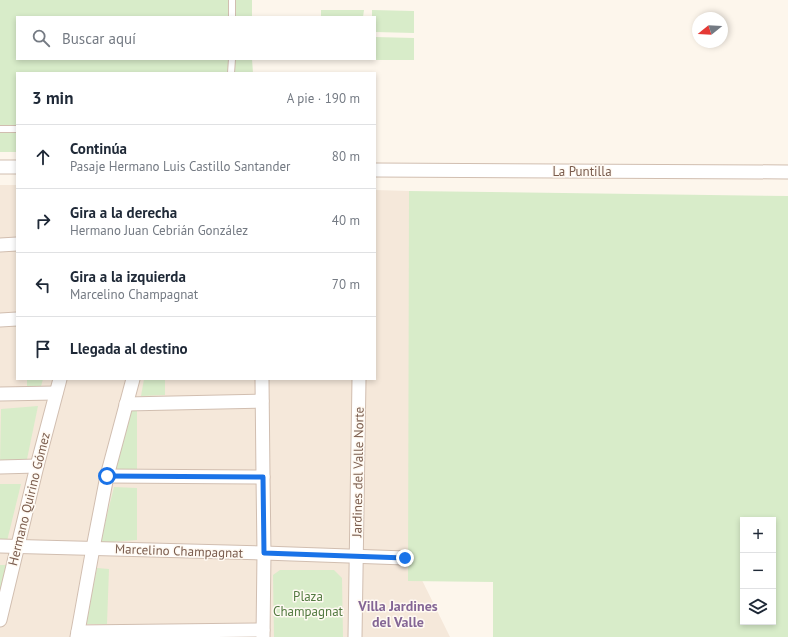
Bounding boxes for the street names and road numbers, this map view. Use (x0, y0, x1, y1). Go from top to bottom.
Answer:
street label: La Puntilla (552, 163, 612, 180)
street label: Jardines del Valle Norte (348, 407, 368, 538)
street label: Hermano Quirino Gómez (4, 430, 54, 567)
street label: Marcelino Champagnat (115, 540, 244, 562)

